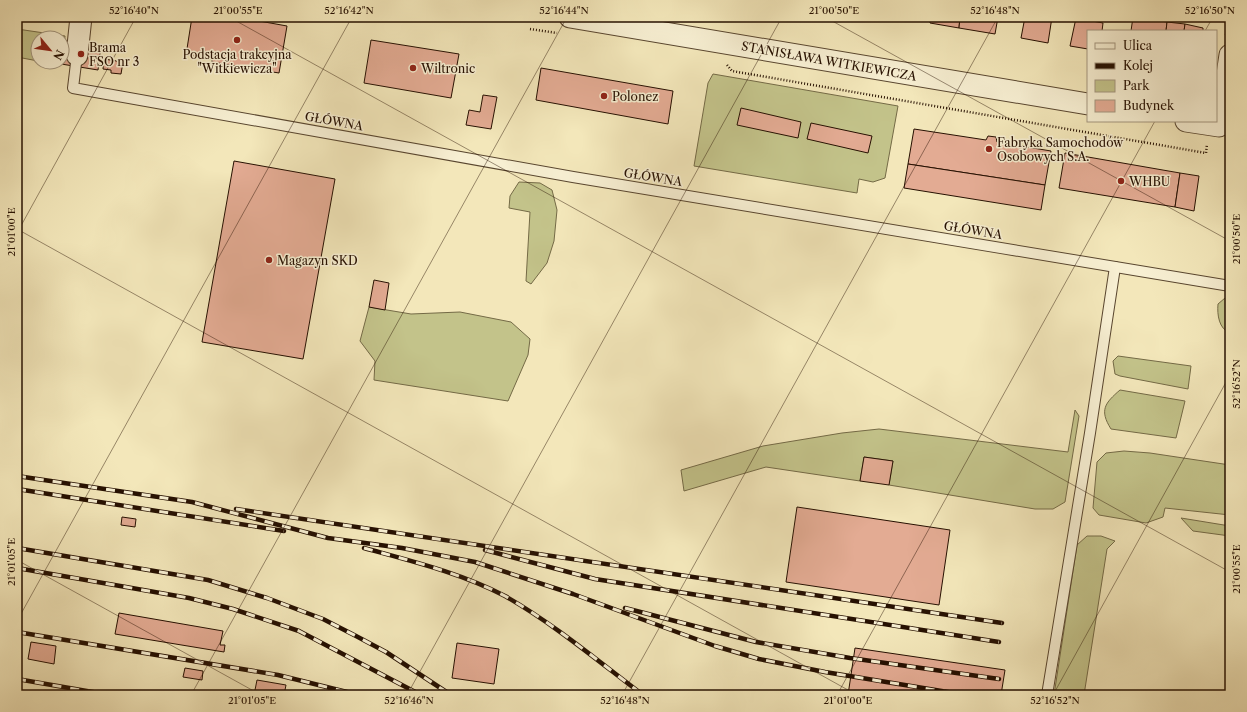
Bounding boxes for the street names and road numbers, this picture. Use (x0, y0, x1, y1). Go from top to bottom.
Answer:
street label: STANISŁAWA WITKIEWICZA (740, 38, 919, 84)
street label: GŁÓWNA (304, 108, 366, 134)
street label: GŁÓWNA (623, 164, 685, 189)
street label: GŁÓWNA (943, 217, 1005, 242)

